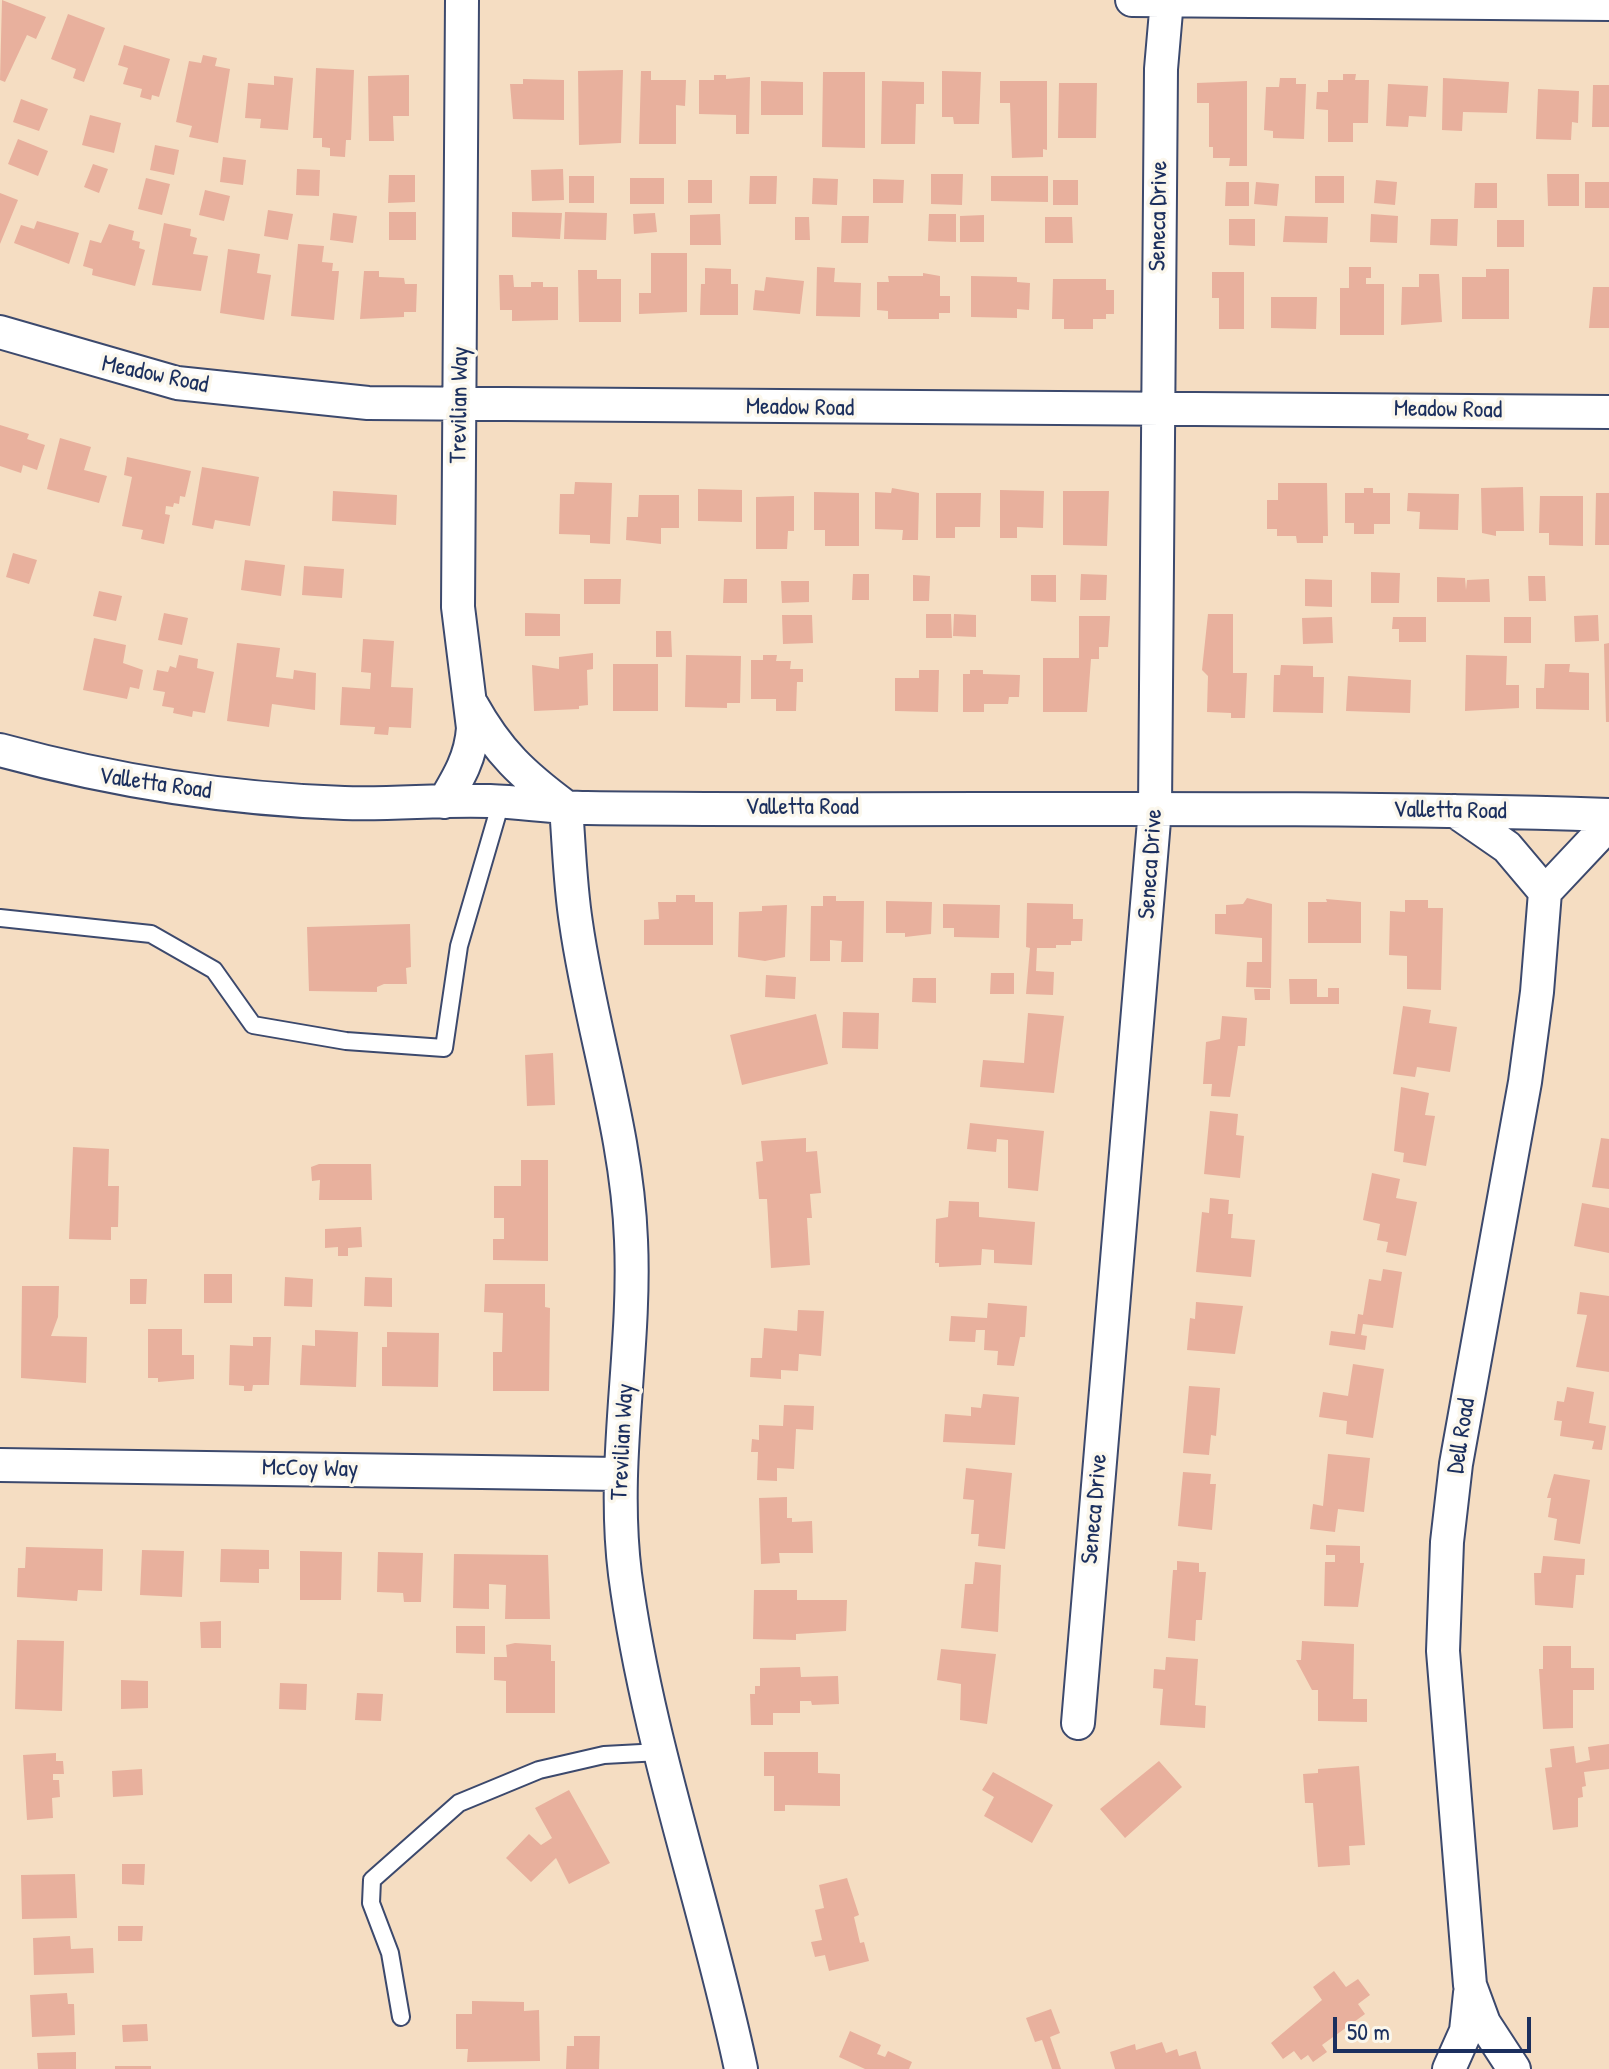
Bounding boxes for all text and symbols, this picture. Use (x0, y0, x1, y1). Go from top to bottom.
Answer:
street label: Seneca Drive (1144, 161, 1174, 271)
street label: Trevilian Way (445, 346, 475, 464)
street label: Meadow Road (99, 350, 211, 400)
street label: Meadow Road (746, 393, 854, 423)
street label: Meadow Road (1394, 395, 1502, 425)
street label: Valletta Road (97, 762, 213, 806)
street label: Valletta Road (745, 794, 859, 822)
street label: Valletta Road (1393, 796, 1507, 826)
street label: Seneca Drive (1133, 808, 1169, 920)
street label: Trevilian Way (606, 1383, 640, 1501)
street label: Dell Road (1442, 1396, 1482, 1476)
street label: Seneca Drive (1076, 1453, 1114, 1565)
street label: McCoy Way (262, 1454, 358, 1484)
scale bar (1337, 2001, 1535, 2051)
text: 50 m (1347, 2015, 1390, 2047)

